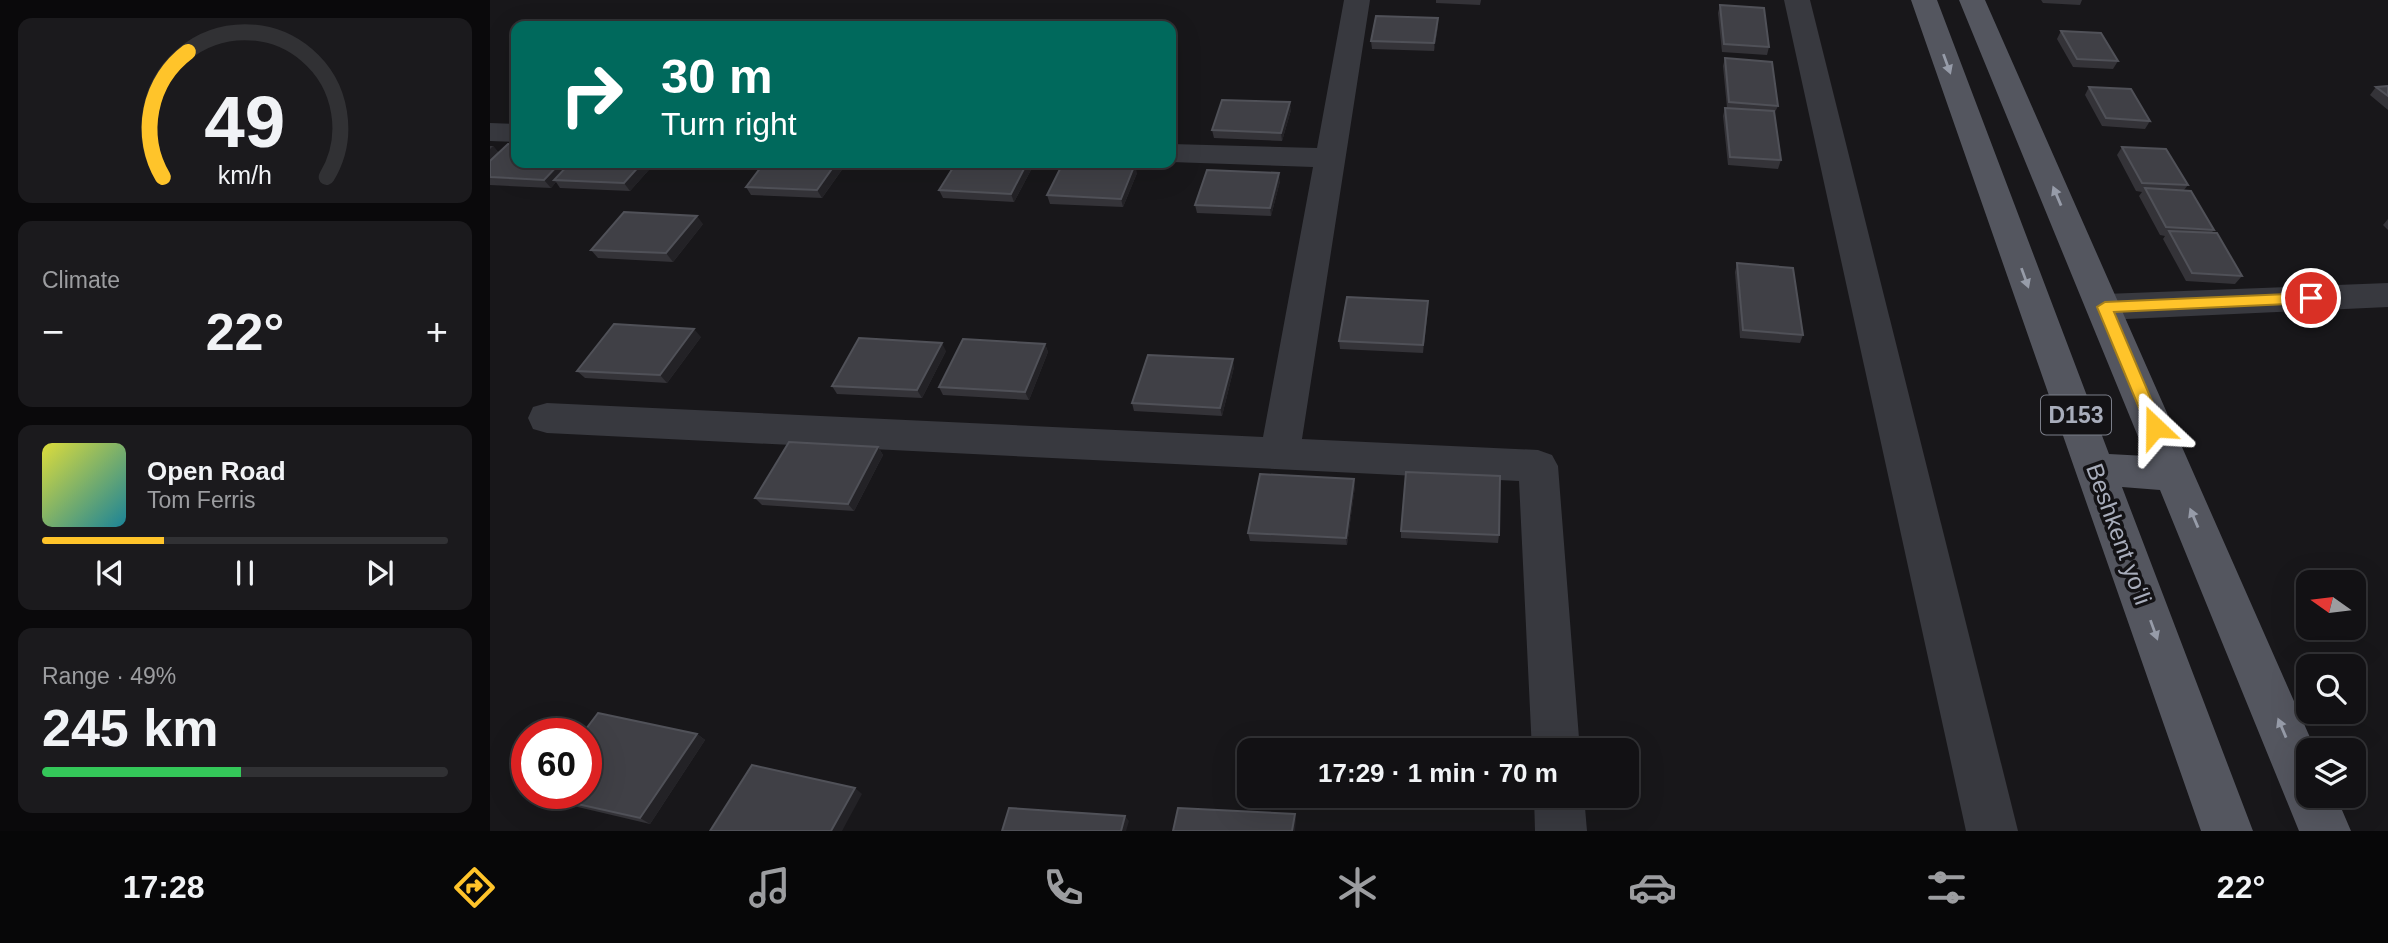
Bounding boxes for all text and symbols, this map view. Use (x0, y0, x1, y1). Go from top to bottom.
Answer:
icon: right (546, 49, 637, 140)
text: 30 m (661, 49, 773, 103)
one-way arrow (1942, 54, 1953, 75)
text: 49 (205, 81, 285, 162)
text: Turn right (661, 106, 797, 142)
text: km/h (218, 160, 272, 188)
one-way arrow (2051, 186, 2063, 206)
text: Climate (42, 267, 120, 293)
one-way arrow (2020, 267, 2031, 288)
pin (2281, 268, 2341, 328)
icon: arrive (2292, 279, 2330, 317)
text: 22° (206, 303, 284, 361)
text: − (42, 311, 64, 353)
text: + (426, 311, 448, 353)
position arrow (2118, 390, 2192, 464)
road number: D153 (2041, 396, 2111, 434)
text: Open Road (147, 456, 286, 486)
street label: Beshkent yoʻli (2081, 460, 2157, 608)
text: Tom Ferris (147, 487, 256, 513)
one-way arrow (2188, 507, 2199, 528)
icon: previous (91, 554, 129, 592)
icon: pause (226, 554, 264, 592)
icon: next (361, 554, 399, 592)
north arrow (2296, 570, 2366, 640)
map controls (2296, 570, 2366, 808)
one-way arrow (2148, 619, 2159, 640)
button: search (2296, 654, 2366, 724)
text: Range · 49% (42, 663, 176, 689)
text: 245 km (42, 699, 218, 757)
one-way arrow (2276, 717, 2287, 738)
speed limit sign: 60 (511, 718, 602, 809)
button: layers (2296, 738, 2366, 808)
text: 17:29 · 1 min · 70 m (1318, 758, 1558, 788)
icon: directions (450, 863, 499, 912)
icon: music (745, 863, 794, 912)
icon: phone (1039, 863, 1088, 912)
icon: climate (1333, 863, 1382, 912)
icon: car (1628, 863, 1677, 912)
icon: filters (1922, 863, 1971, 912)
text: 17:28 (123, 869, 205, 905)
text: 22° (2217, 869, 2265, 905)

